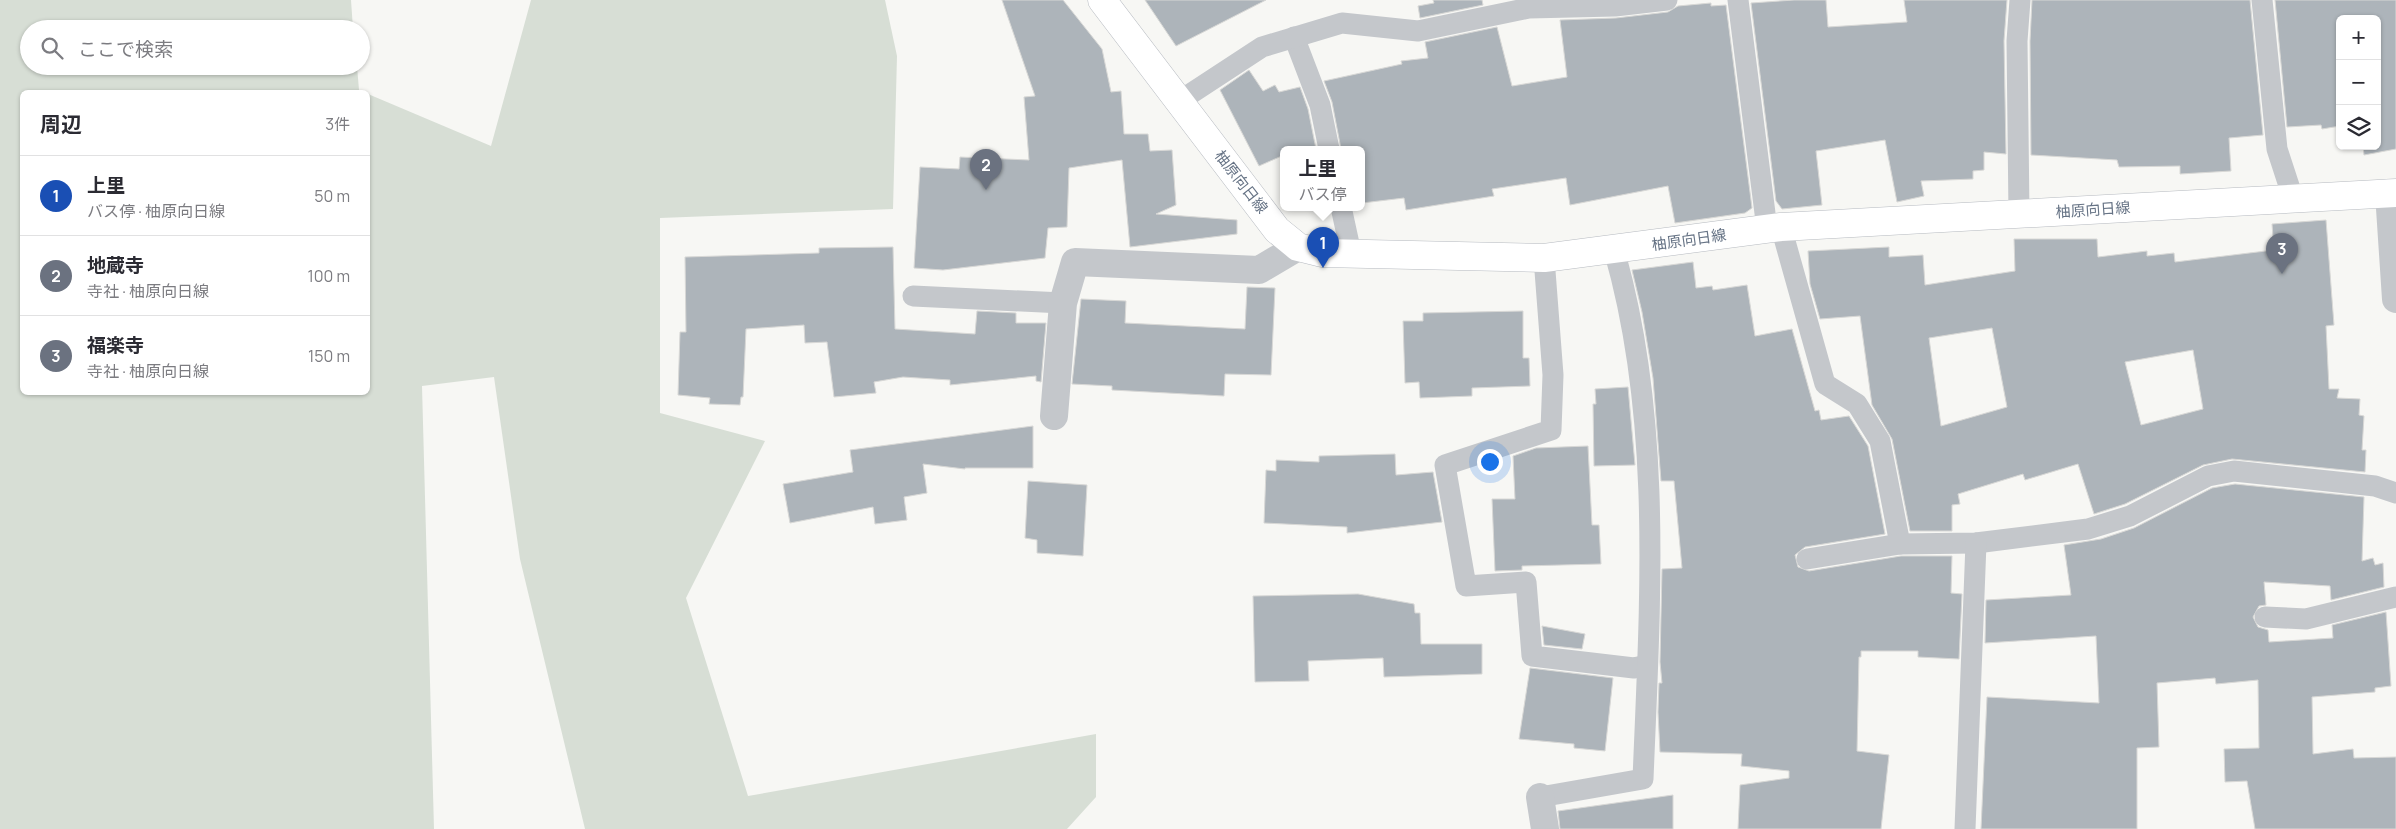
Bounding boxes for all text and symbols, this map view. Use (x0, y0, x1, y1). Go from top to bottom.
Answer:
map controls (2336, 15, 2381, 150)
button: + (2336, 15, 2381, 60)
search box (20, 20, 370, 75)
icon: search (38, 34, 66, 62)
text: ここで検索 (78, 36, 173, 62)
button: − (2336, 60, 2381, 105)
button: layers (2336, 105, 2381, 150)
text: 周辺 (40, 110, 82, 138)
text: 3件 (325, 113, 350, 135)
street label: 柚原向日線 (1210, 146, 1273, 218)
popup (1280, 146, 1365, 211)
pin: 2 (970, 149, 1002, 190)
text: 上里 (1298, 155, 1337, 181)
text: 上里 (87, 172, 125, 198)
text: バス停 (1298, 183, 1347, 205)
text: 1 (52, 185, 60, 207)
text: 50 m (314, 185, 350, 207)
street label: 柚原向日線 (2055, 196, 2131, 223)
text: バス停 · 柚原向日線 (87, 200, 225, 222)
street label: 柚原向日線 (1650, 224, 1728, 255)
pin: 1 (1307, 227, 1339, 268)
pin: 3 (2266, 233, 2298, 274)
text: 地蔵寺 (87, 252, 144, 278)
text: 2 (51, 265, 61, 287)
text: 100 m (307, 265, 350, 287)
text: 寺社 · 柚原向日線 (87, 280, 209, 302)
text: 福楽寺 (87, 332, 144, 358)
text: 3 (51, 345, 61, 367)
text: 150 m (308, 345, 350, 367)
text: 寺社 · 柚原向日線 (87, 360, 209, 382)
your location (1477, 449, 1503, 475)

